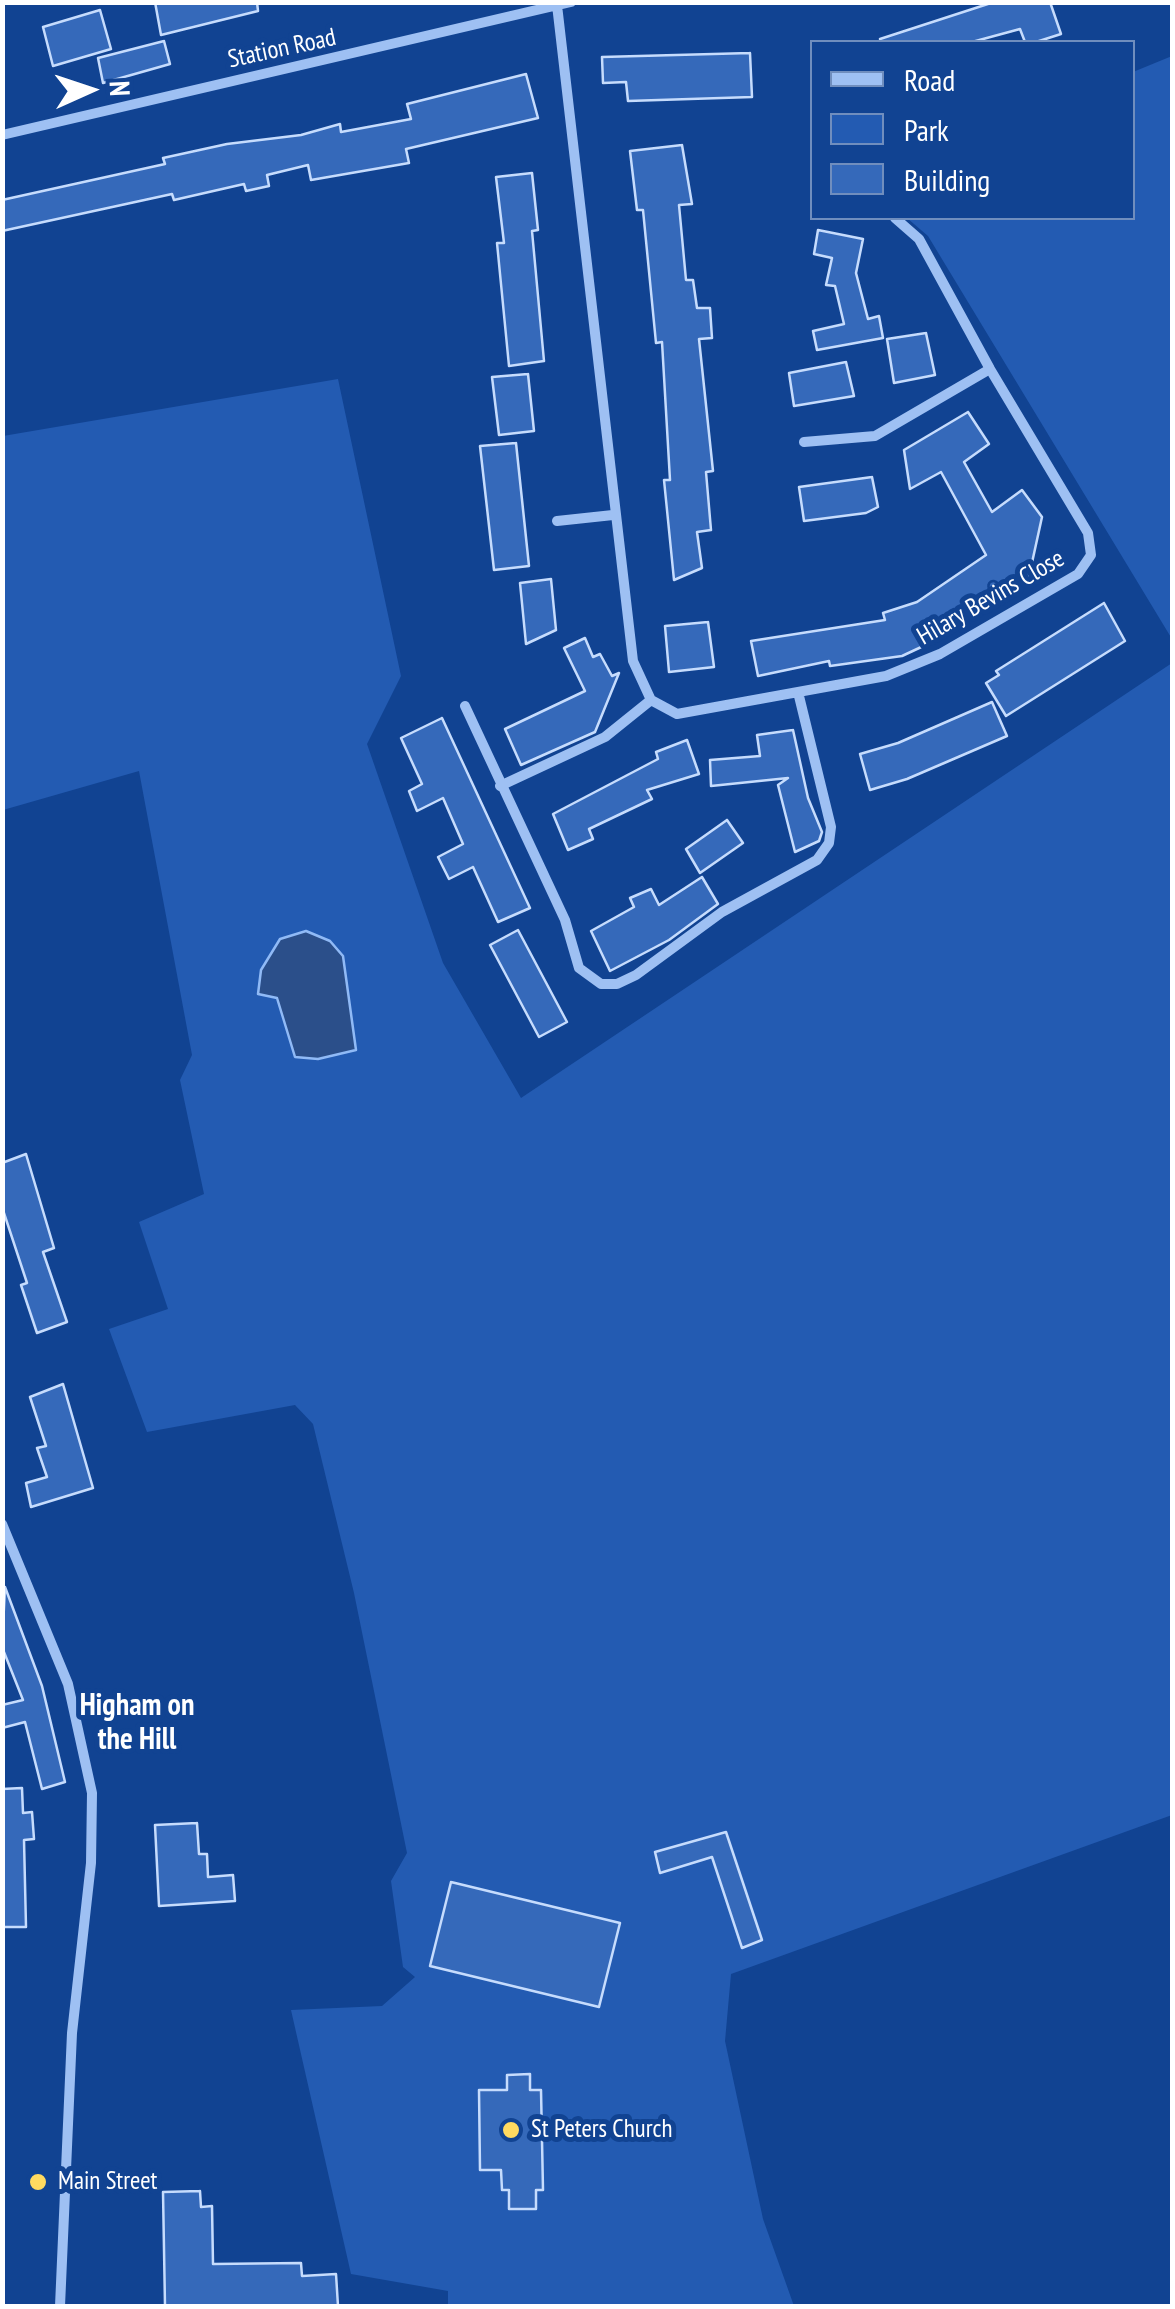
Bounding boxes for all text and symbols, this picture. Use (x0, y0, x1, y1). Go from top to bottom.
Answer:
street label: Station Road (225, 23, 339, 75)
north arrow (40, 40, 140, 140)
legend (810, 40, 1135, 220)
text: Road (904, 60, 955, 99)
text: N (102, 80, 139, 97)
text: Park (904, 110, 949, 149)
text: Building (904, 160, 990, 199)
street label: Hilary Bevins Close (912, 544, 1070, 652)
district label: Higham on the Hill (80, 1688, 194, 1758)
place label: St Peters Church (531, 2115, 672, 2145)
marker: St Peters Church (500, 2119, 522, 2141)
place label: Main Street (58, 2167, 157, 2197)
marker: Main Street (27, 2171, 49, 2193)

